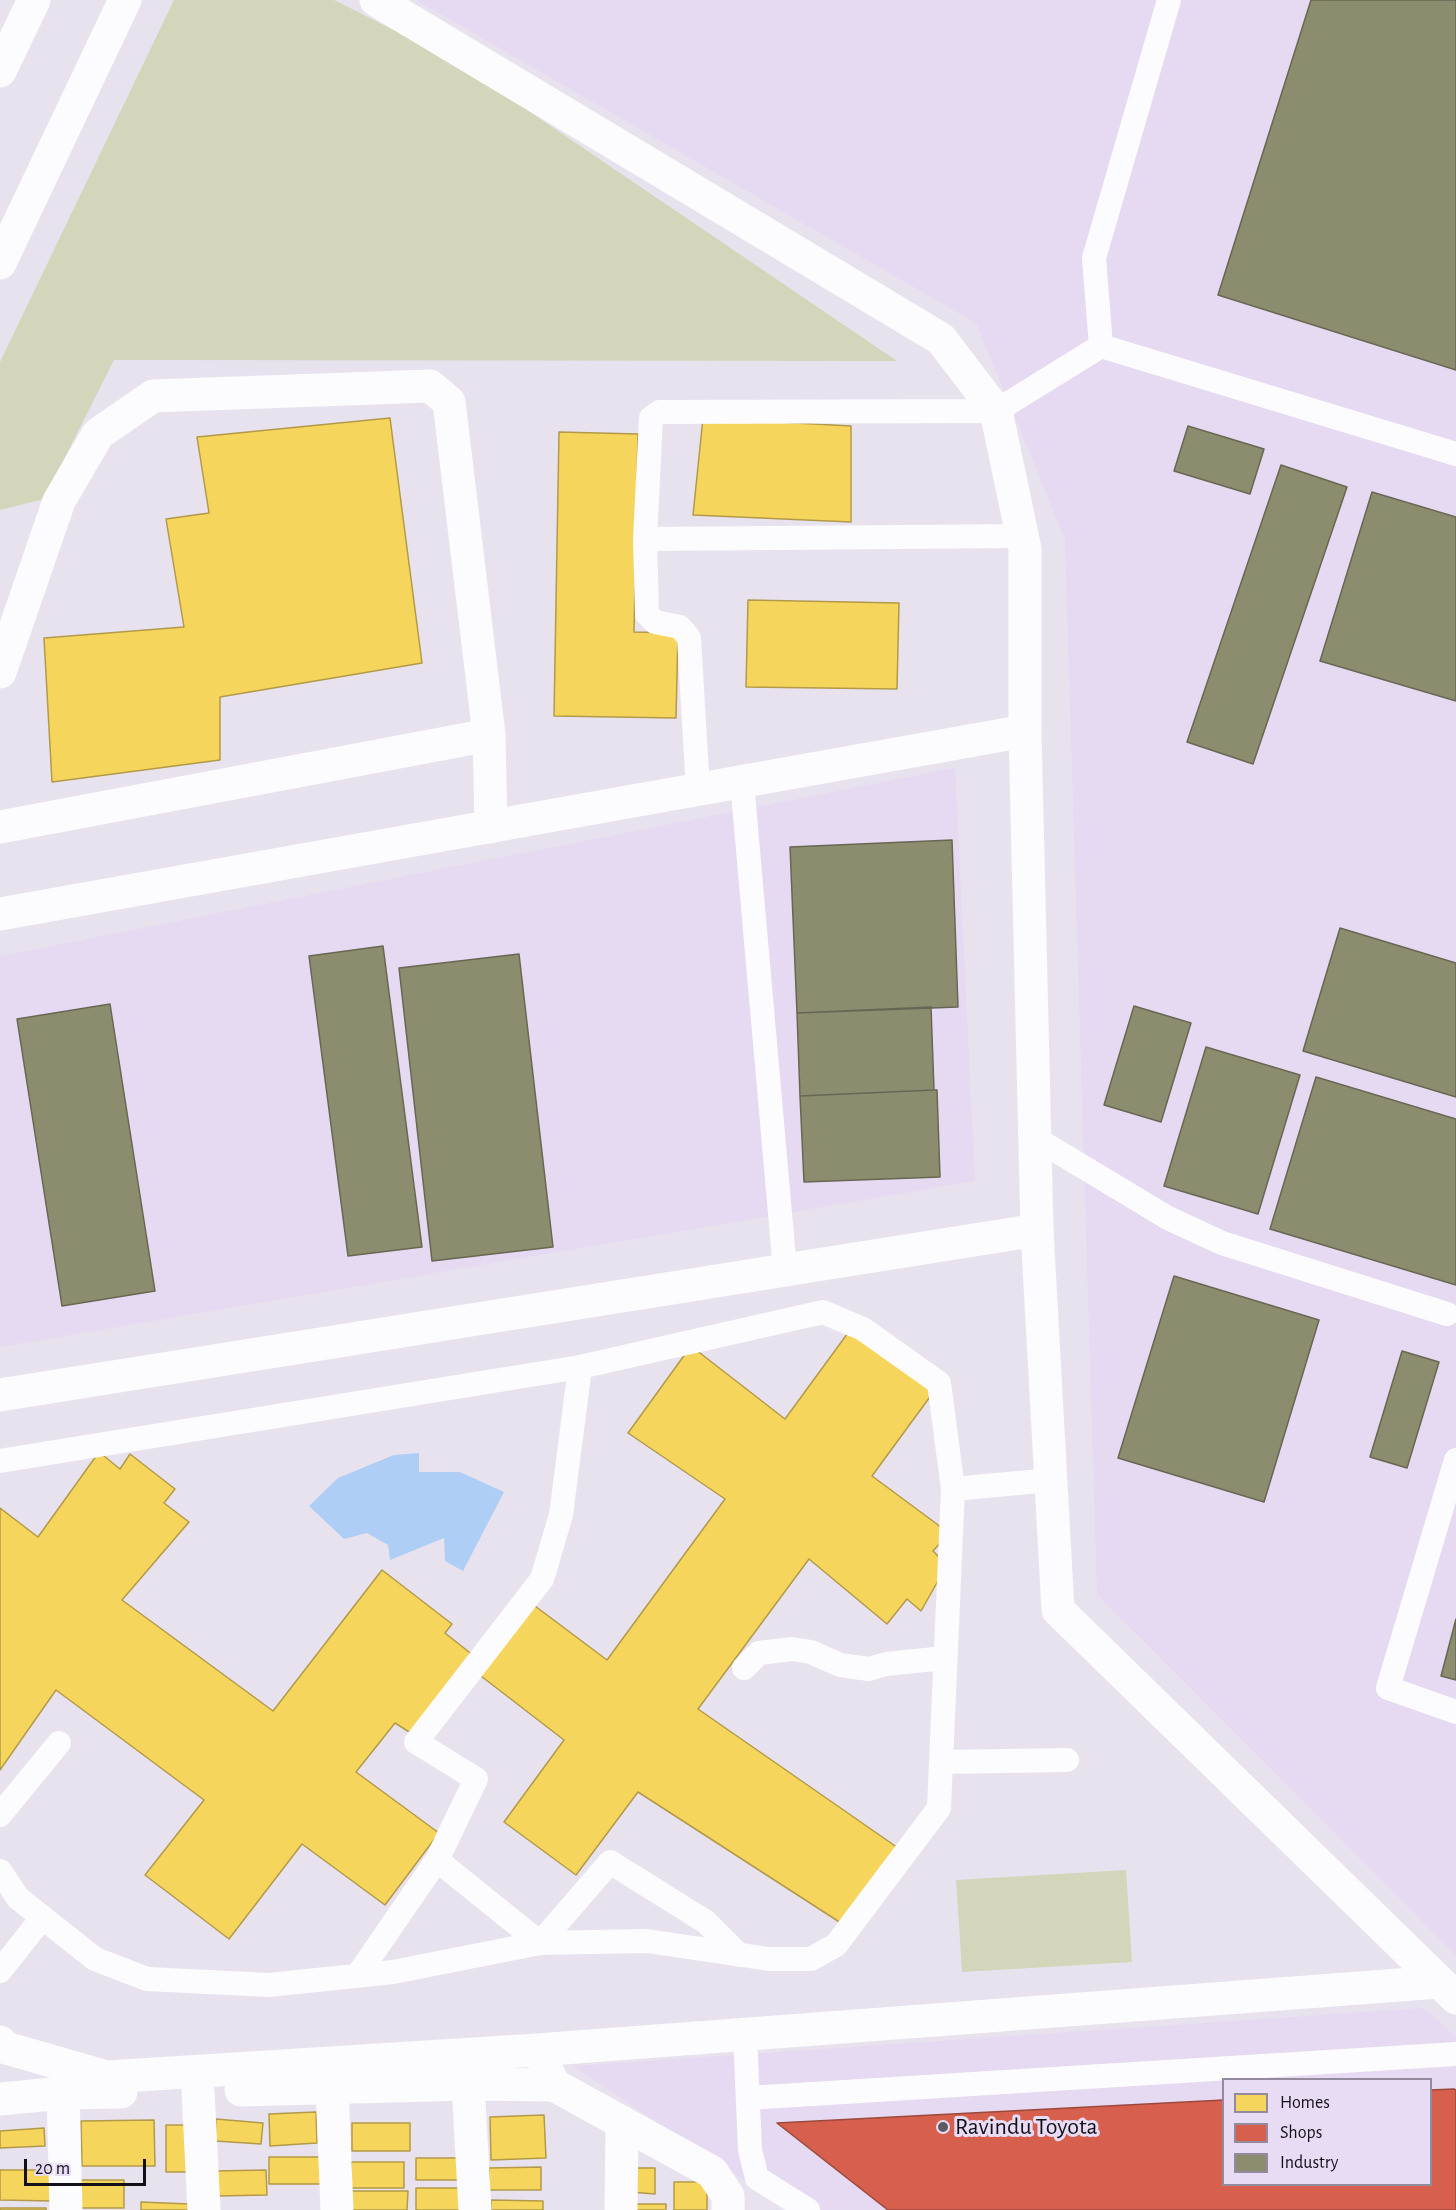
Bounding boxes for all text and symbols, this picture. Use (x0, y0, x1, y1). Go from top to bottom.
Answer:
legend (1222, 2078, 1432, 2186)
text: Homes (1280, 2094, 1330, 2112)
place label: Ravindu Toyota (955, 2113, 1098, 2141)
marker: Ravindu Toyota (936, 2120, 950, 2134)
text: Shops (1280, 2124, 1322, 2142)
scale bar (27, 2147, 148, 2185)
text: Industry (1280, 2154, 1339, 2172)
text: 20 m (35, 2160, 70, 2178)

